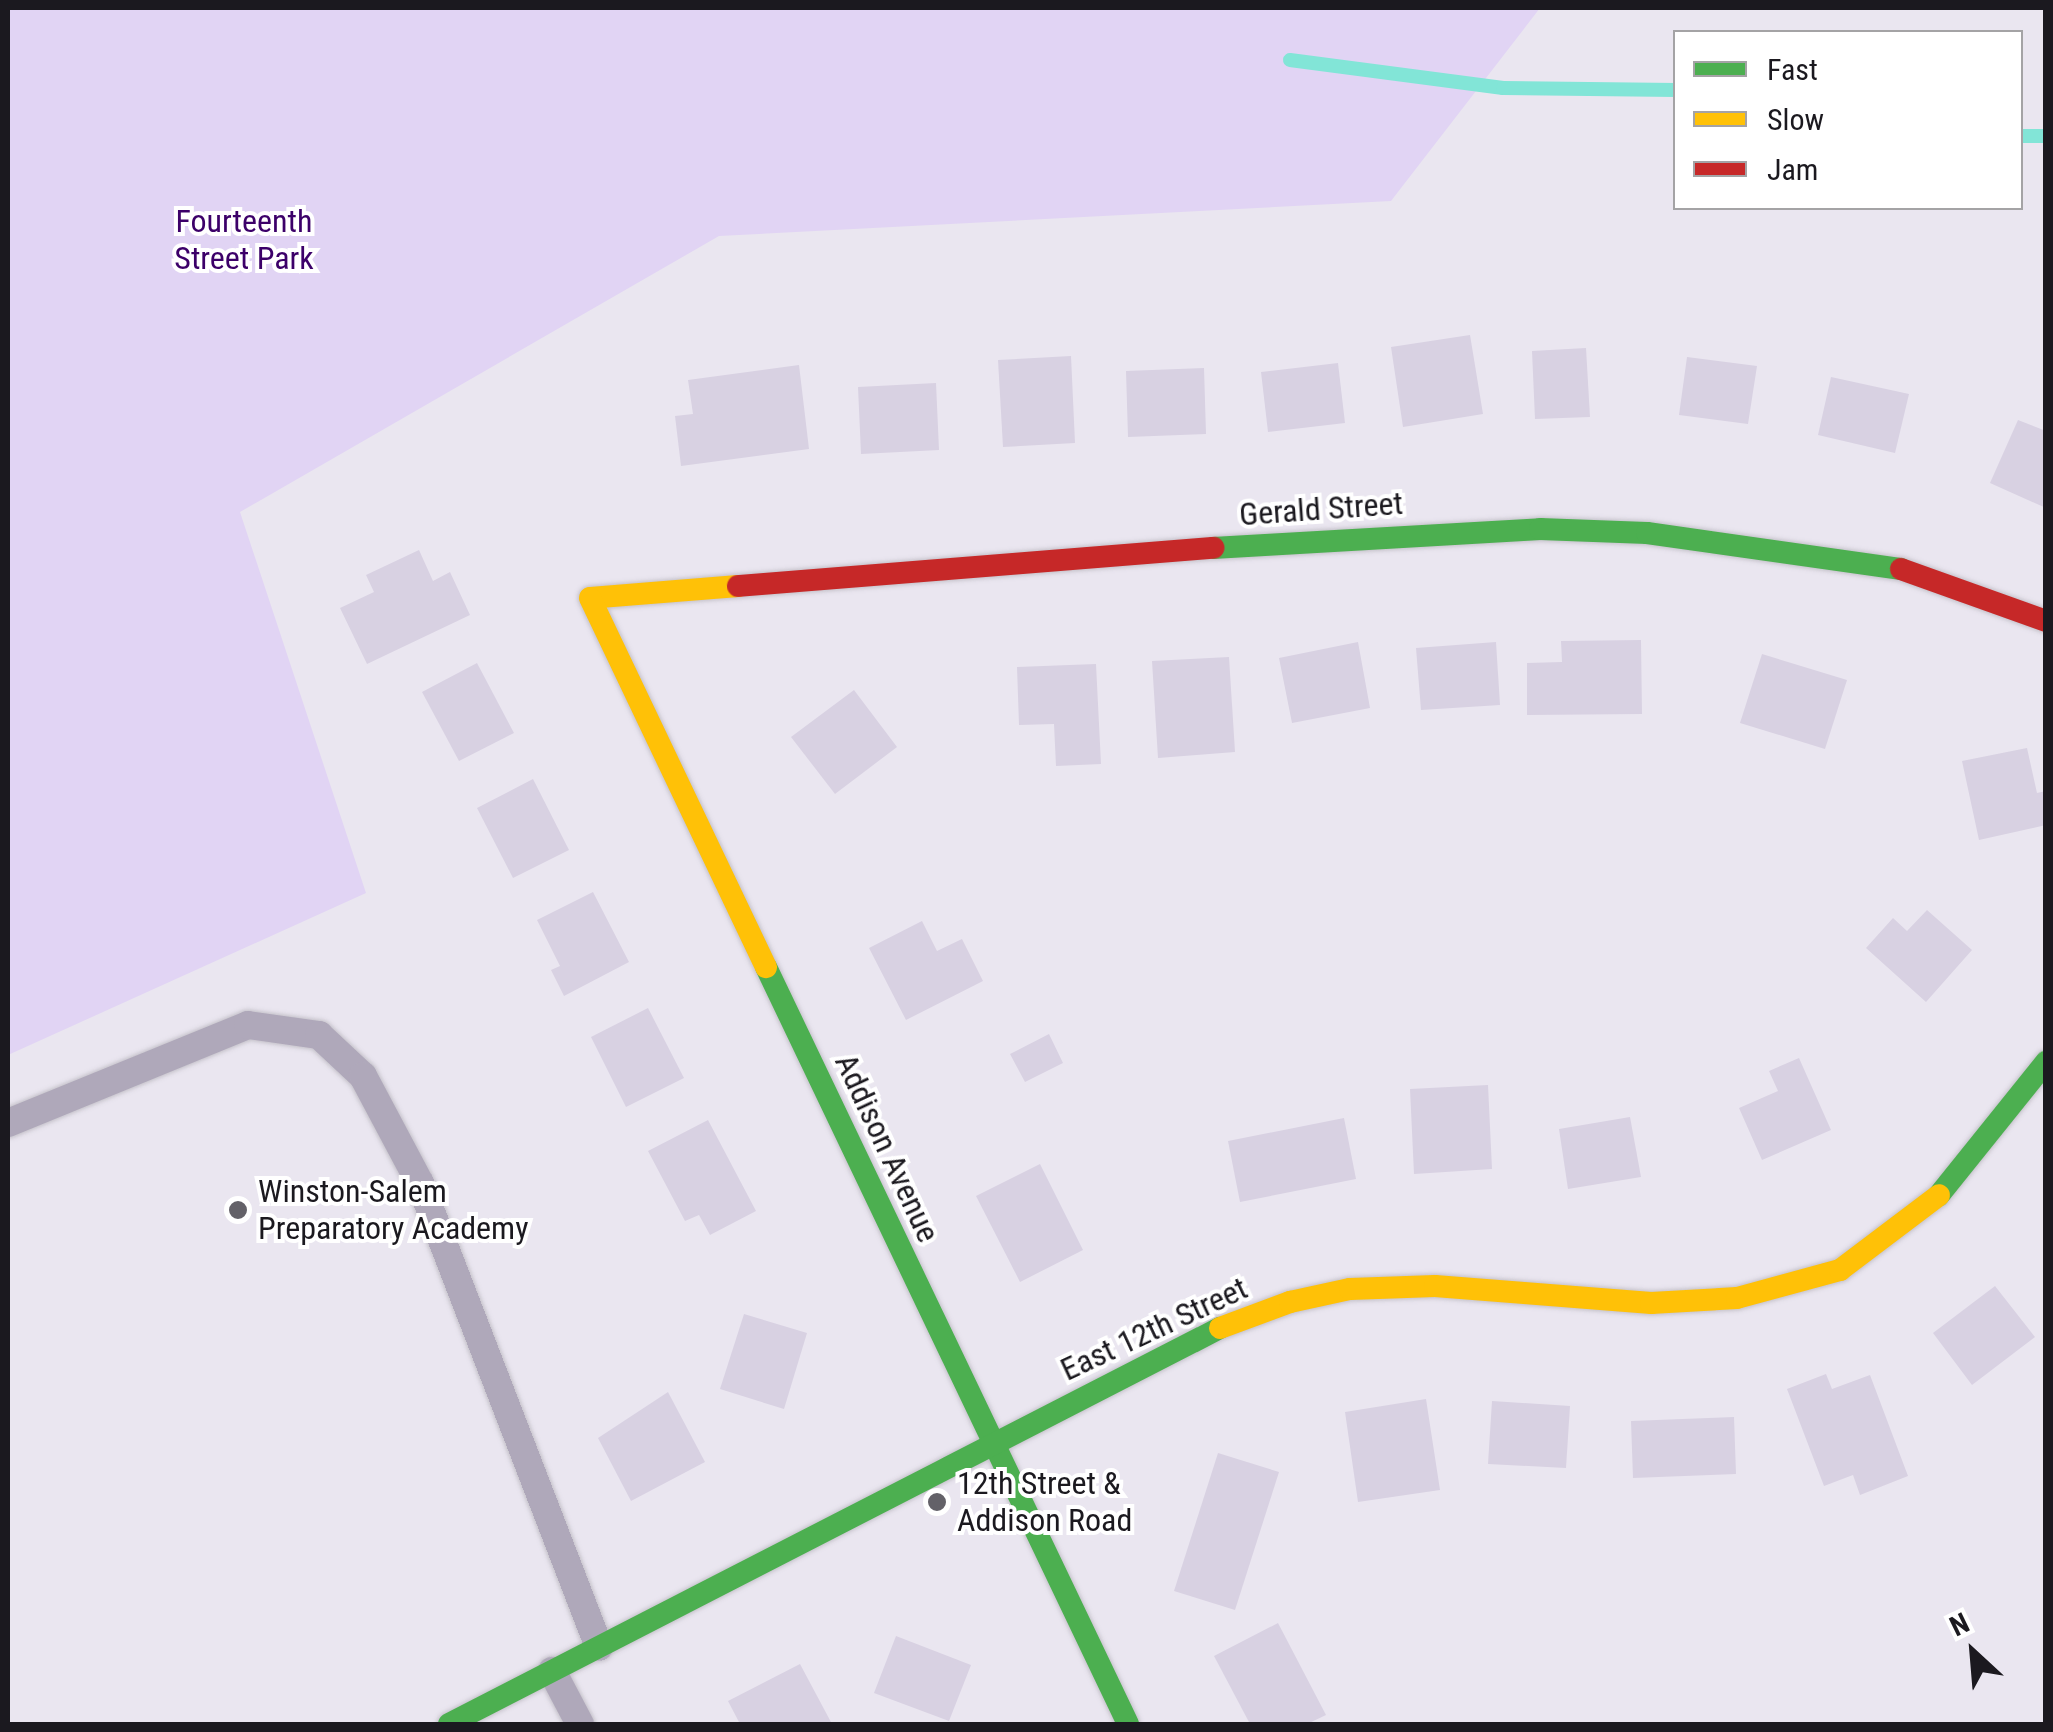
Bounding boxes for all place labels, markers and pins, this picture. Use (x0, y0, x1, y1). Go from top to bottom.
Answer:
place label: Winston-Salem Preparatory Academy (258, 1173, 529, 1248)
marker: Winston-Salem Preparatory Academy (227, 1199, 249, 1221)
place label: 12th Street & Addison Road (957, 1465, 1132, 1540)
marker: 12th Street & Addison Road (926, 1491, 948, 1513)

